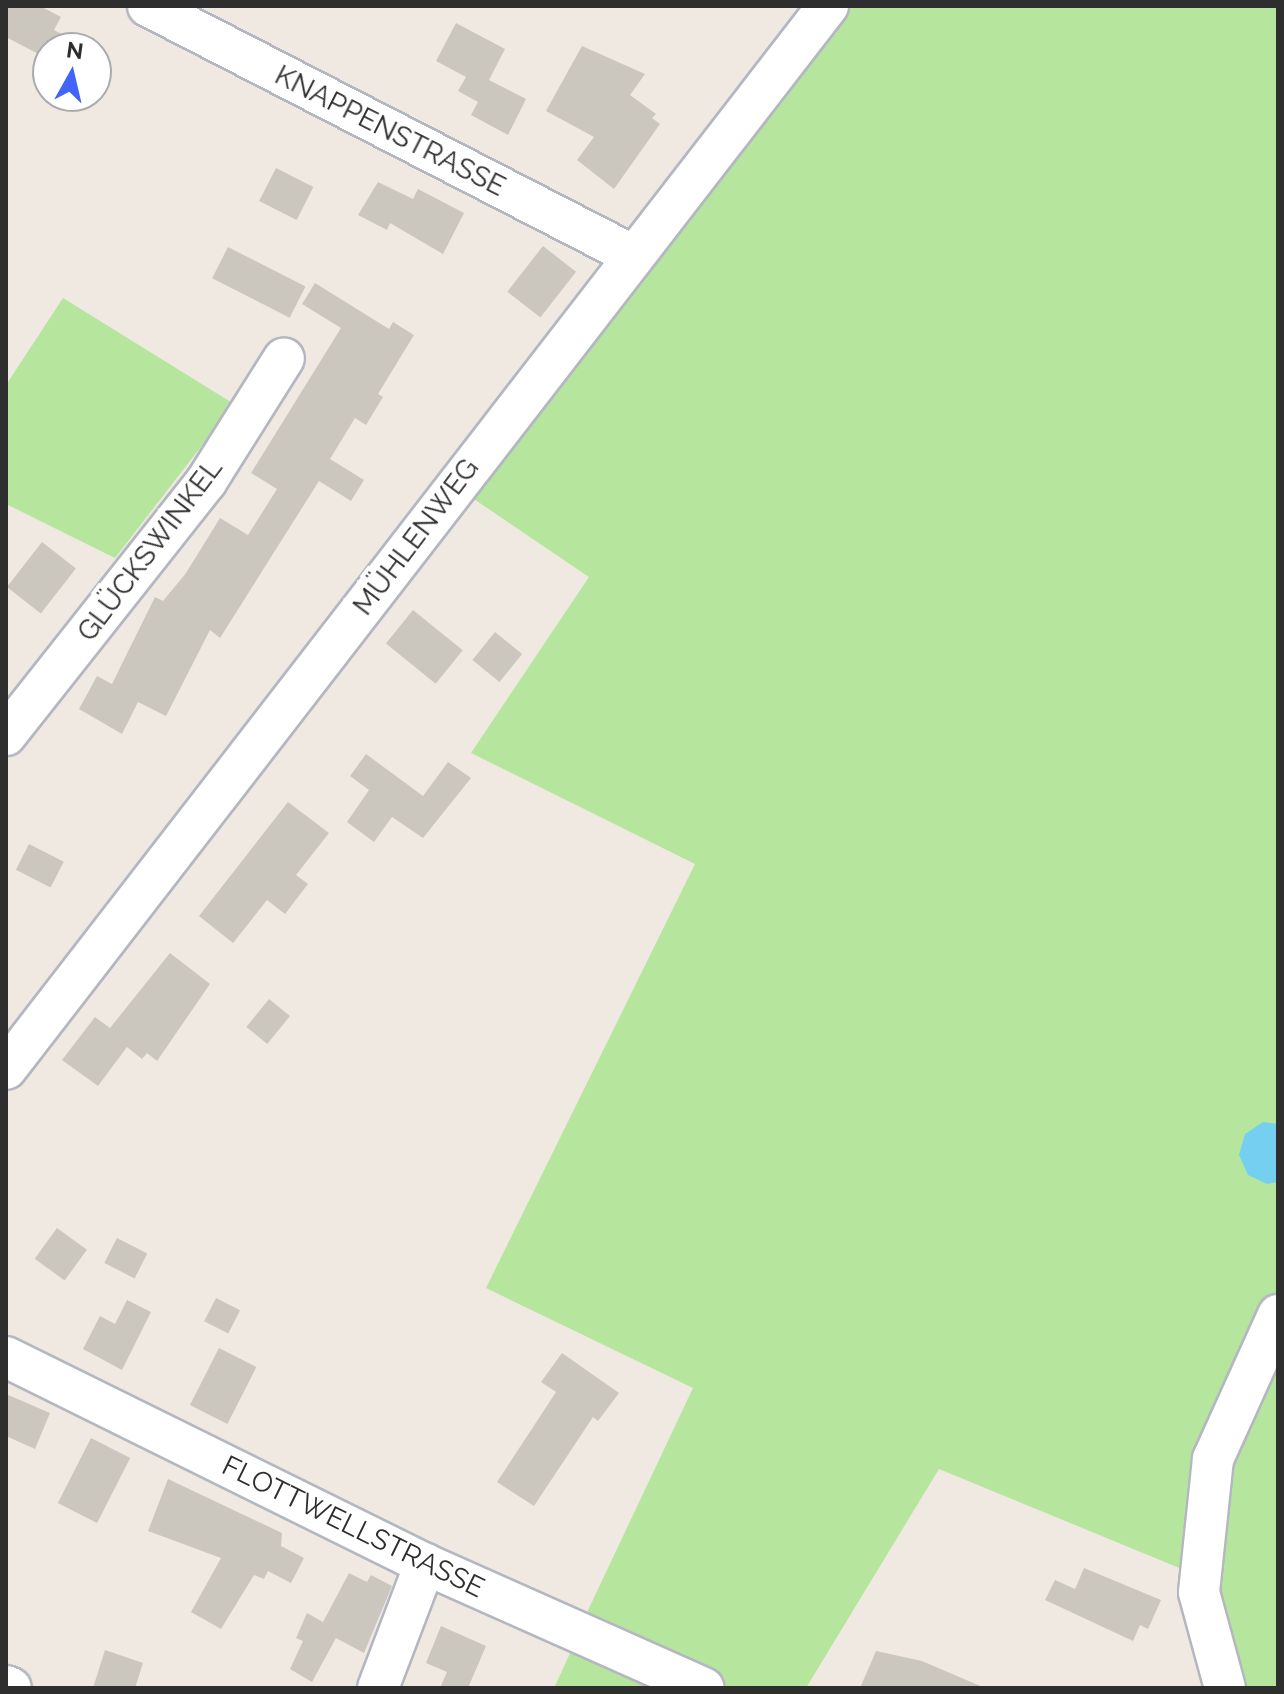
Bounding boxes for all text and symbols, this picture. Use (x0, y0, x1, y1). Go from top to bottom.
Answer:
north arrow (32, 32, 112, 112)
text: N (65, 36, 85, 64)
street label: KNAPPENSTRASSE (269, 58, 511, 204)
street label: GLÜCKSWINKEL (70, 452, 230, 648)
street label: MÜHLENWEG (346, 452, 486, 622)
street label: FLOTTWELLSTRASSE (216, 1449, 490, 1605)

